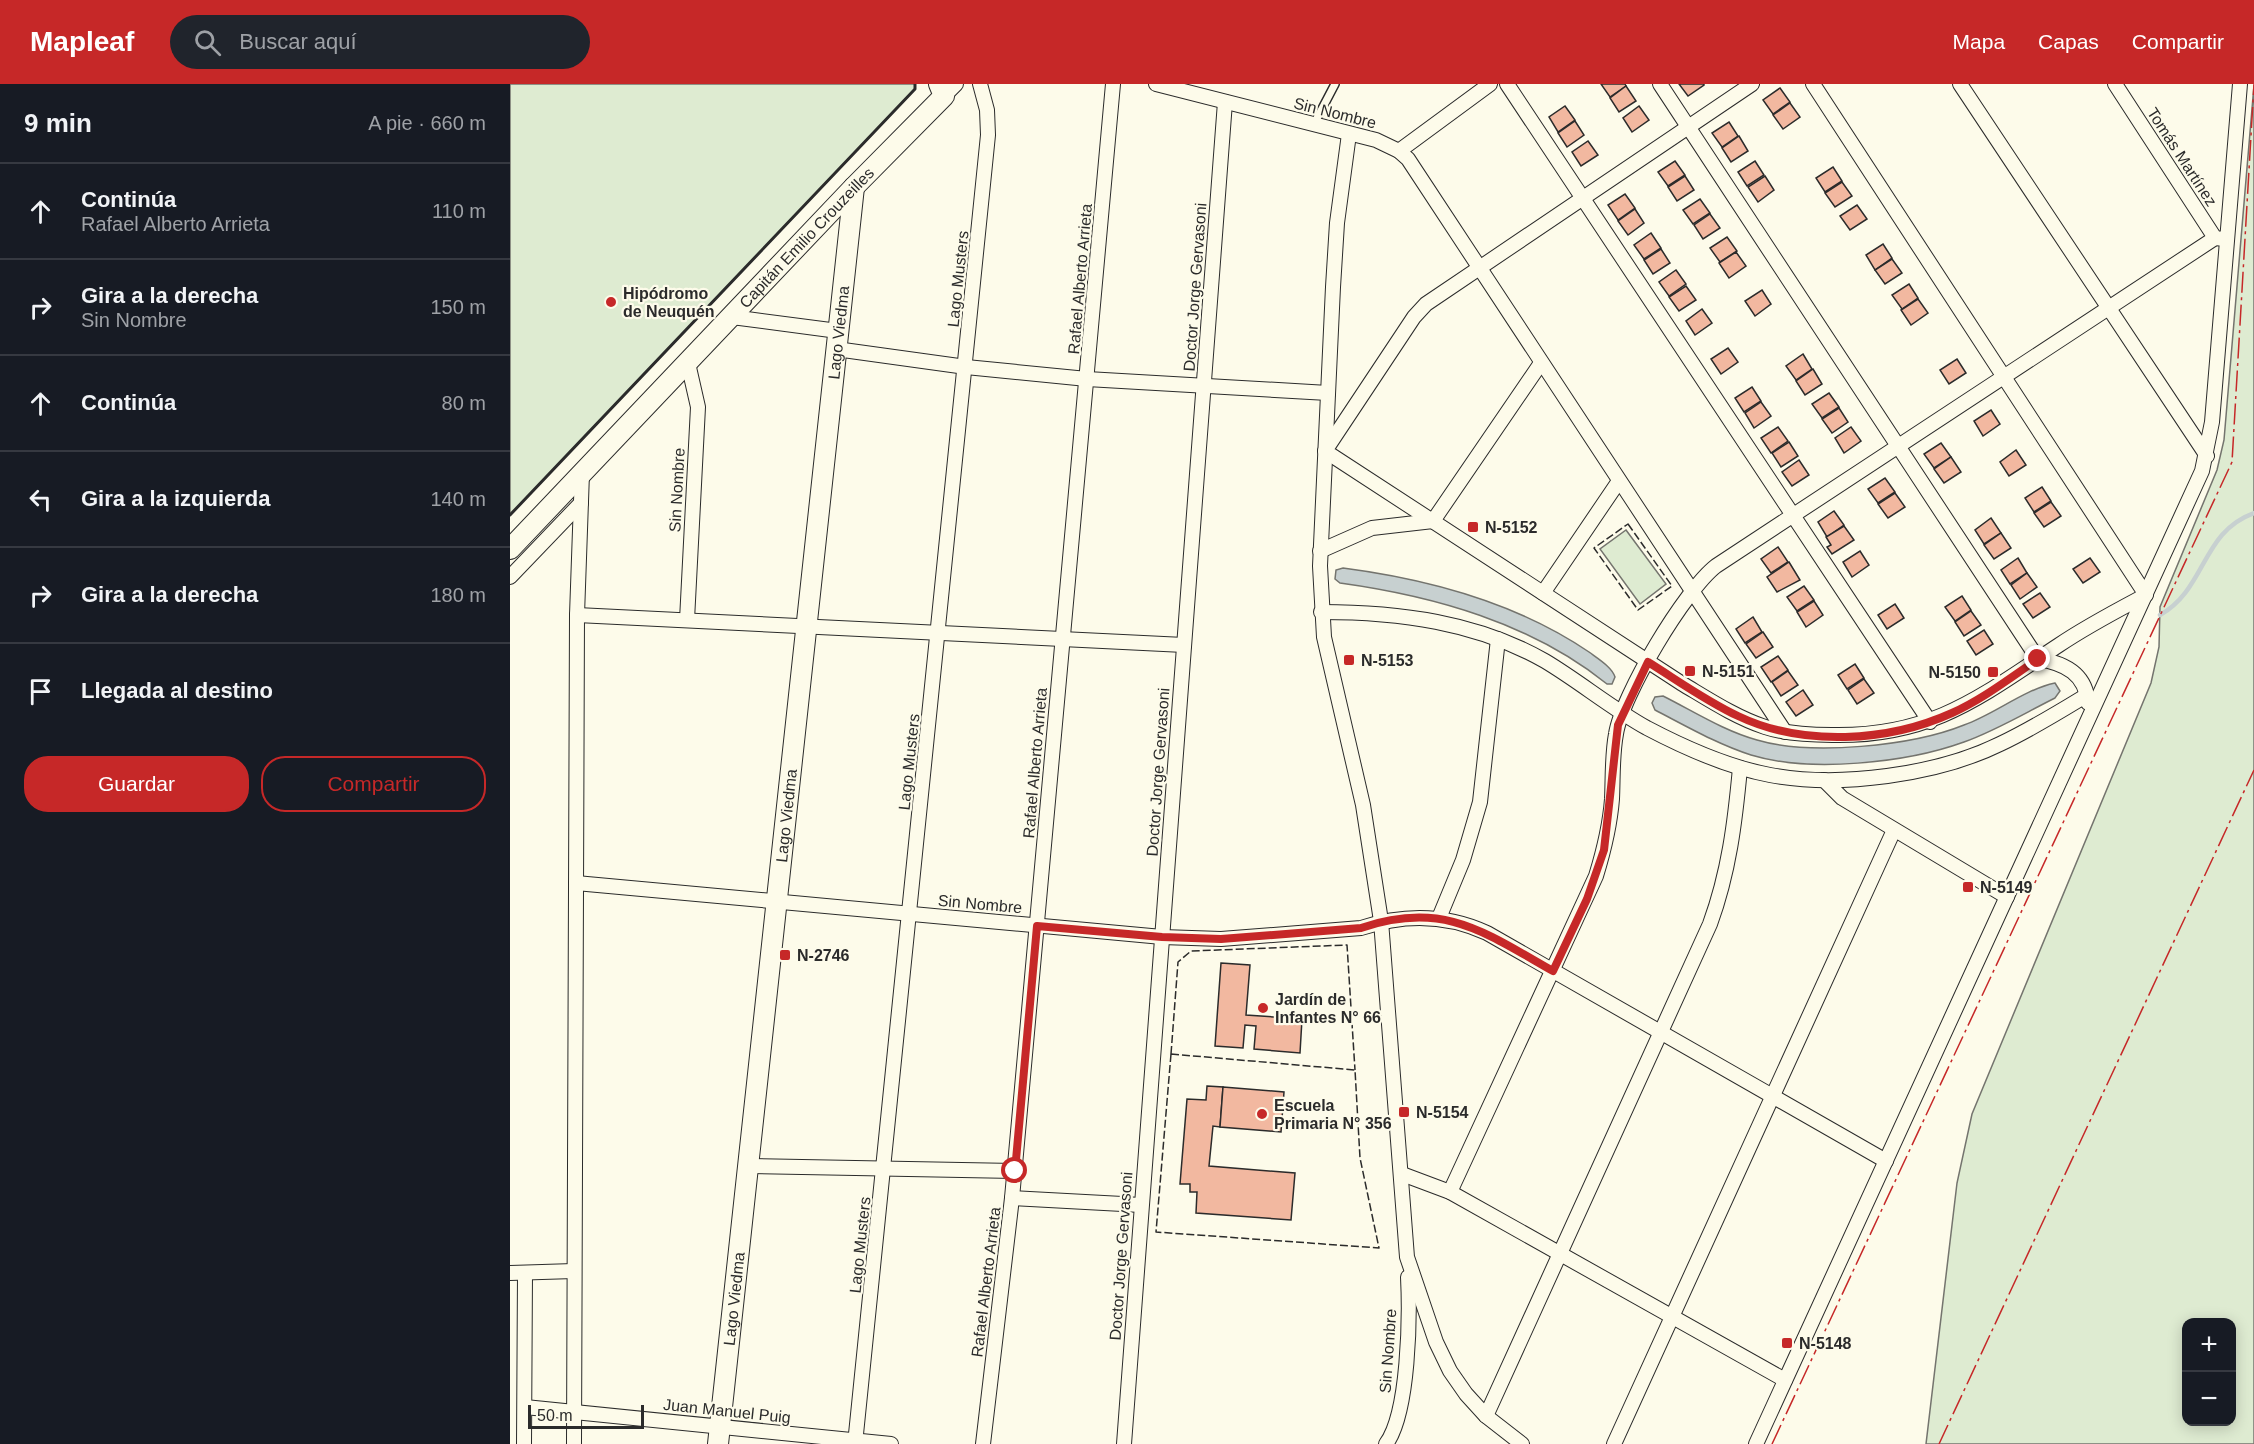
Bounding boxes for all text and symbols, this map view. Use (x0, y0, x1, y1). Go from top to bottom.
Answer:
search box (170, 15, 590, 69)
text: Mapleaf (30, 26, 134, 57)
icon: search (191, 26, 224, 59)
text: Buscar aquí (239, 29, 357, 54)
text: Mapa (1953, 30, 2005, 53)
text: Capas (2038, 30, 2099, 53)
text: Compartir (2132, 30, 2224, 53)
street label: Sin Nombre (1292, 95, 1378, 131)
street label: Tomás Martínez (2144, 105, 2220, 209)
text: 9 min (24, 108, 92, 138)
text: A pie · 660 m (368, 112, 486, 134)
street label: Capitán Emilio Crouzeilles (736, 164, 877, 311)
text: Continúa (81, 187, 176, 212)
icon: ahead (24, 195, 57, 228)
text: 110 m (432, 200, 486, 222)
street label: Doctor Jorge Gervasoni (1181, 202, 1209, 372)
street label: Rafael Alberto Arrieta (1065, 203, 1095, 355)
text: Rafael Alberto Arrieta (81, 213, 270, 235)
street label: Lago Musters (944, 230, 972, 328)
text: Gira a la derecha (81, 283, 258, 308)
place label: Hipódromo de Neuquén (623, 285, 715, 320)
street label: Lago Viedma (825, 285, 852, 380)
icon: right (24, 291, 57, 324)
marker: Hipódromo de Neuquén (604, 295, 618, 309)
text: 150 m (430, 296, 486, 318)
text: Sin Nombre (81, 309, 187, 331)
icon: ahead (24, 387, 57, 420)
text: Continúa (81, 390, 176, 415)
text: 80 m (442, 392, 486, 414)
street label: Sin Nombre (666, 447, 688, 533)
icon: left (24, 483, 57, 516)
text: Gira a la izquierda (81, 486, 271, 511)
text: 140 m (430, 488, 486, 510)
place label: N-5152 (1485, 519, 1538, 536)
marker: N-5152 (1466, 520, 1480, 534)
icon: right (24, 579, 57, 612)
text: Gira a la derecha (81, 582, 258, 607)
text: 180 m (430, 584, 486, 606)
route end (2024, 645, 2050, 671)
place label: N-5153 (1361, 652, 1414, 669)
marker: N-5153 (1342, 653, 1356, 667)
place label: N-5151 (1702, 663, 1755, 680)
marker: N-5151 (1683, 664, 1697, 678)
place label: N-5150 (1929, 664, 1981, 681)
marker: N-5150 (1986, 665, 2000, 679)
icon: arrive (24, 675, 57, 708)
text: Llegada al destino (81, 678, 273, 703)
street label: Rafael Alberto Arrieta (1020, 687, 1050, 839)
street label: Doctor Jorge Gervasoni (1144, 687, 1172, 857)
street label: Lago Musters (895, 713, 923, 811)
button: Guardar (24, 756, 249, 812)
button: Compartir (261, 756, 486, 812)
street label: Lago Viedma (772, 768, 800, 863)
place label: N-5149 (1980, 879, 2033, 896)
marker: N-5149 (1961, 880, 1975, 894)
street label: Sin Nombre (937, 892, 1023, 916)
place label: N-2746 (797, 947, 850, 964)
marker: N-2746 (778, 948, 792, 962)
place label: Jardín de Infantes N° 66 (1275, 991, 1381, 1026)
marker: Jardín de Infantes N° 66 (1256, 1001, 1270, 1015)
place label: Escuela Primaria N° 356 (1274, 1097, 1392, 1132)
place label: N-5154 (1416, 1104, 1469, 1121)
marker: N-5154 (1397, 1105, 1411, 1119)
marker: Escuela Primaria N° 356 (1255, 1107, 1269, 1121)
route start (1001, 1157, 1027, 1183)
street label: Doctor Jorge Gervasoni (1107, 1171, 1135, 1341)
street label: Lago Musters (846, 1196, 874, 1294)
street label: Rafael Alberto Arrieta (968, 1206, 1004, 1358)
street label: Lago Viedma (720, 1251, 747, 1347)
street label: Sin Nombre (1377, 1308, 1399, 1394)
map controls (2182, 1318, 2236, 1426)
button: + (2182, 1318, 2236, 1372)
place label: N-5148 (1799, 1335, 1852, 1352)
marker: N-5148 (1780, 1336, 1794, 1350)
button: − (2182, 1372, 2236, 1426)
street label: Juan Manuel Puig (662, 1396, 792, 1426)
scale bar (528, 1402, 644, 1430)
text: 50 m (537, 1407, 573, 1424)

